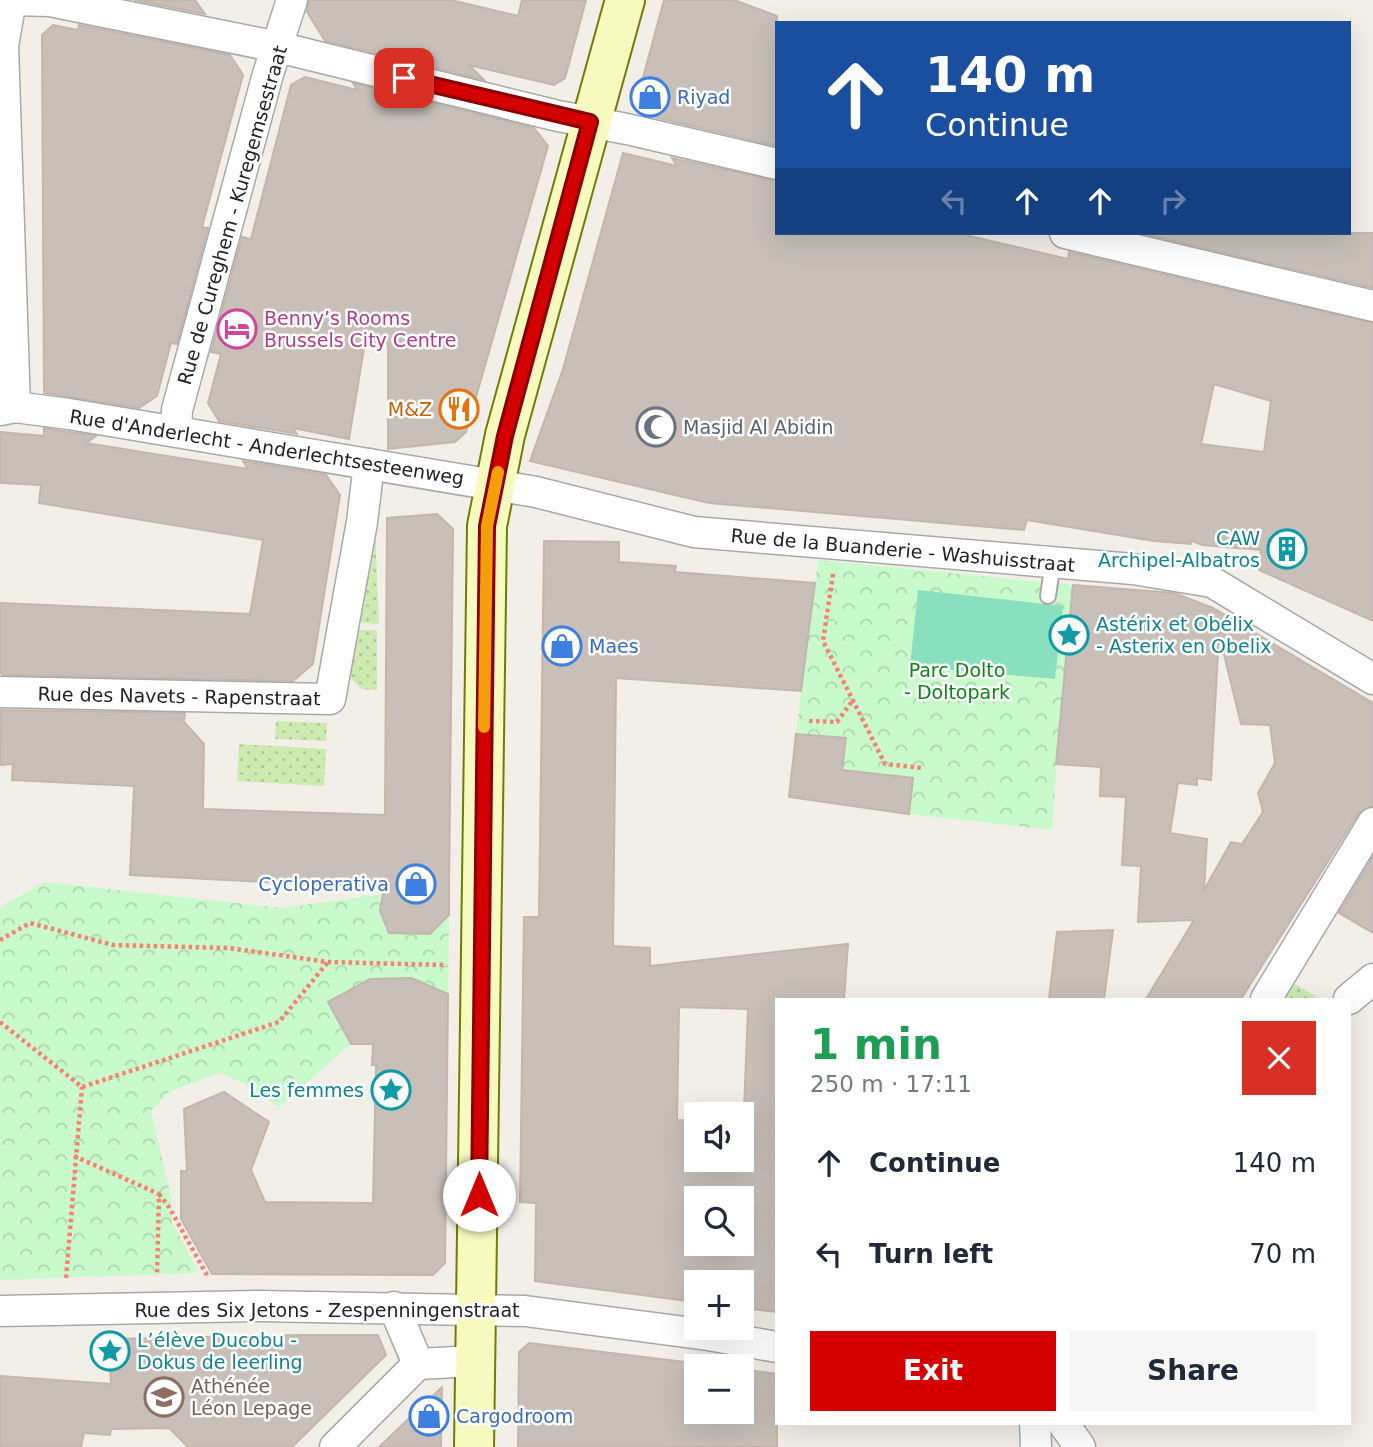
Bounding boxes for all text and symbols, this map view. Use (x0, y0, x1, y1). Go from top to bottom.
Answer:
street label: Rue de Cureghem - Kuregemsestraat (173, 43, 291, 387)
text: 140 m (925, 47, 1095, 104)
pin (374, 48, 434, 108)
icon: ahead (810, 49, 901, 140)
icon: arrive (385, 59, 423, 97)
shop icon: Riyad (629, 76, 671, 118)
place label: Riyad (677, 86, 730, 108)
text: Continue (925, 106, 1069, 144)
icon: left (935, 182, 973, 220)
icon: ahead (1008, 182, 1046, 220)
icon: ahead (1081, 182, 1119, 220)
icon: right (1154, 182, 1192, 220)
place label: Benny’s Rooms Brussels City Centre (264, 307, 456, 351)
hotel icon: Benny’s Rooms Brussels City Centre (216, 308, 258, 350)
restaurant icon: M&Z (438, 388, 480, 430)
place label: M&Z (388, 398, 432, 420)
street label: Rue d'Anderlecht - Anderlechtsesteenweg (68, 405, 466, 489)
mosque icon: Masjid Al Abidin (635, 406, 677, 448)
place label: Masjid Al Abidin (683, 416, 834, 438)
street label: Rue de la Buanderie - Washuisstraat (730, 524, 1076, 576)
place label: CAW Archipel-Albatros (1098, 527, 1260, 571)
building icon: CAW Archipel-Albatros (1266, 528, 1308, 570)
place label: Astérix et Obélix - Asterix en Obelix (1096, 613, 1272, 657)
place icon: Astérix et Obélix - Asterix en Obelix (1048, 614, 1090, 656)
shop icon: Maes (541, 625, 583, 667)
place label: Maes (589, 635, 639, 657)
park label: Parc Dolto - Doltopark (904, 659, 1010, 703)
street label: Rue des Navets - Rapenstraat (37, 683, 321, 709)
shop icon: Cycloperativa (395, 863, 437, 905)
place label: Cycloperativa (258, 873, 389, 895)
text: 1 min (810, 1020, 942, 1069)
button: close (1242, 1021, 1316, 1095)
place icon: Les femmes (370, 1069, 412, 1111)
text: 250 m · 17:11 (810, 1071, 972, 1097)
place label: Les femmes (249, 1079, 364, 1101)
map controls (684, 1102, 754, 1424)
button: sound (684, 1102, 754, 1172)
icon: ahead (810, 1144, 848, 1182)
text: Continue (869, 1148, 1000, 1178)
text: 140 m (1233, 1148, 1316, 1178)
position arrow (442, 1158, 516, 1232)
button: search (684, 1186, 754, 1256)
icon: left (810, 1235, 848, 1273)
text: Turn left (869, 1239, 993, 1269)
text: 70 m (1249, 1239, 1316, 1269)
button: + (684, 1270, 754, 1340)
street label: Rue des Six Jetons - Zespenningenstraat (134, 1299, 520, 1321)
place label: L’élève Ducobu - Dokus de leerling (137, 1329, 303, 1373)
place icon: L’élève Ducobu - Dokus de leerling (89, 1330, 131, 1372)
button: Exit (810, 1331, 1056, 1411)
button: Share (1070, 1331, 1316, 1411)
button: − (684, 1354, 754, 1424)
place label: Athénée Léon Lepage (191, 1375, 312, 1419)
school or university icon: Athénée Léon Lepage (143, 1376, 185, 1418)
shop icon: Cargodroom (408, 1395, 450, 1437)
place label: Cargodroom (456, 1405, 573, 1427)

